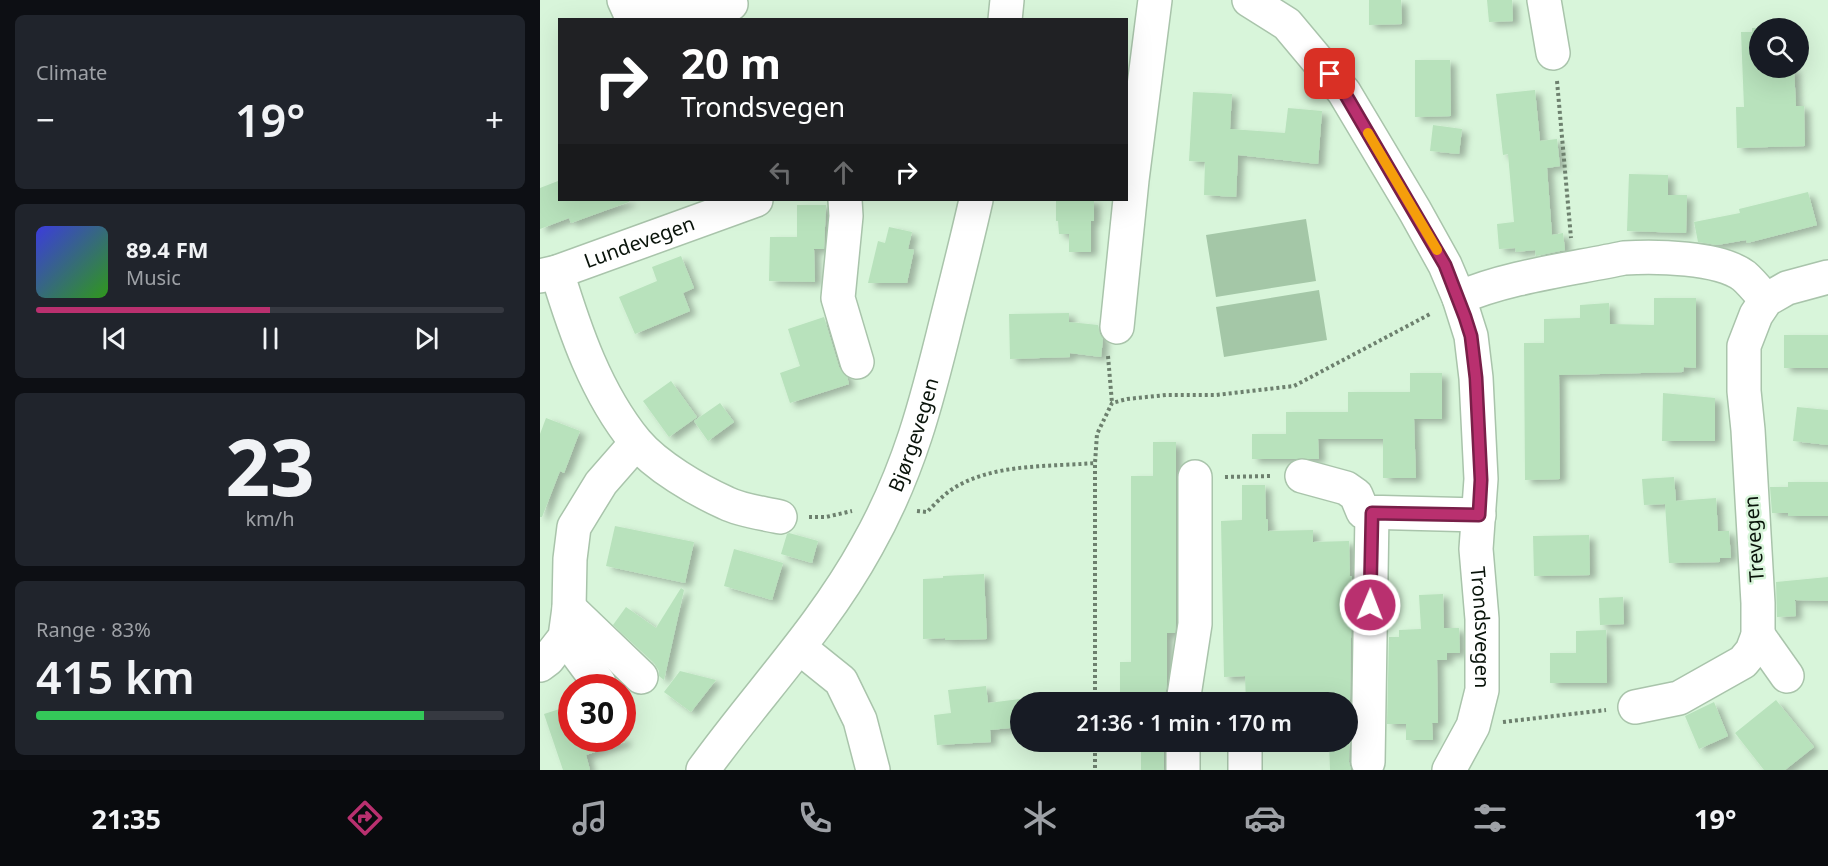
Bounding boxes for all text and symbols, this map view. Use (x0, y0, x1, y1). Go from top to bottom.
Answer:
map controls (1749, 18, 1809, 78)
button: search (1749, 18, 1809, 78)
text: 20 m (681, 34, 781, 91)
icon: right (582, 42, 660, 120)
pin (1304, 48, 1355, 99)
icon: arrive (1313, 57, 1346, 90)
text: Climate (36, 59, 107, 86)
text: Trondsvegen (681, 88, 845, 125)
text: 19° (235, 89, 305, 150)
text: − (36, 97, 55, 142)
text: + (485, 97, 504, 142)
icon: left (764, 156, 797, 189)
icon: ahead (827, 156, 860, 189)
icon: right (890, 156, 923, 189)
street label: Lundevegen (580, 209, 698, 274)
text: 89.4 FM (126, 234, 208, 264)
text: Music (126, 264, 181, 291)
icon: previous (98, 322, 131, 355)
icon: pause (254, 322, 287, 355)
icon: next (410, 322, 443, 355)
street label: Bjørgevegen (882, 375, 945, 496)
text: 23 (225, 413, 315, 519)
street label: Trevegen (1737, 495, 1770, 583)
text: km/h (245, 505, 295, 532)
street label: Trondsvegen (1465, 566, 1496, 688)
position arrow (1338, 573, 1402, 637)
text: Range · 83% (36, 616, 151, 643)
text: 415 km (36, 646, 195, 707)
speed limit sign: 30 (558, 674, 636, 752)
text: 21:36 · 1 min · 170 m (1076, 707, 1292, 737)
icon: directions (344, 797, 386, 839)
icon: music (569, 797, 611, 839)
icon: phone (794, 797, 836, 839)
icon: climate (1019, 797, 1061, 839)
icon: car (1244, 797, 1286, 839)
icon: filters (1469, 797, 1511, 839)
text: 21:35 (92, 800, 161, 837)
text: 19° (1694, 800, 1736, 837)

